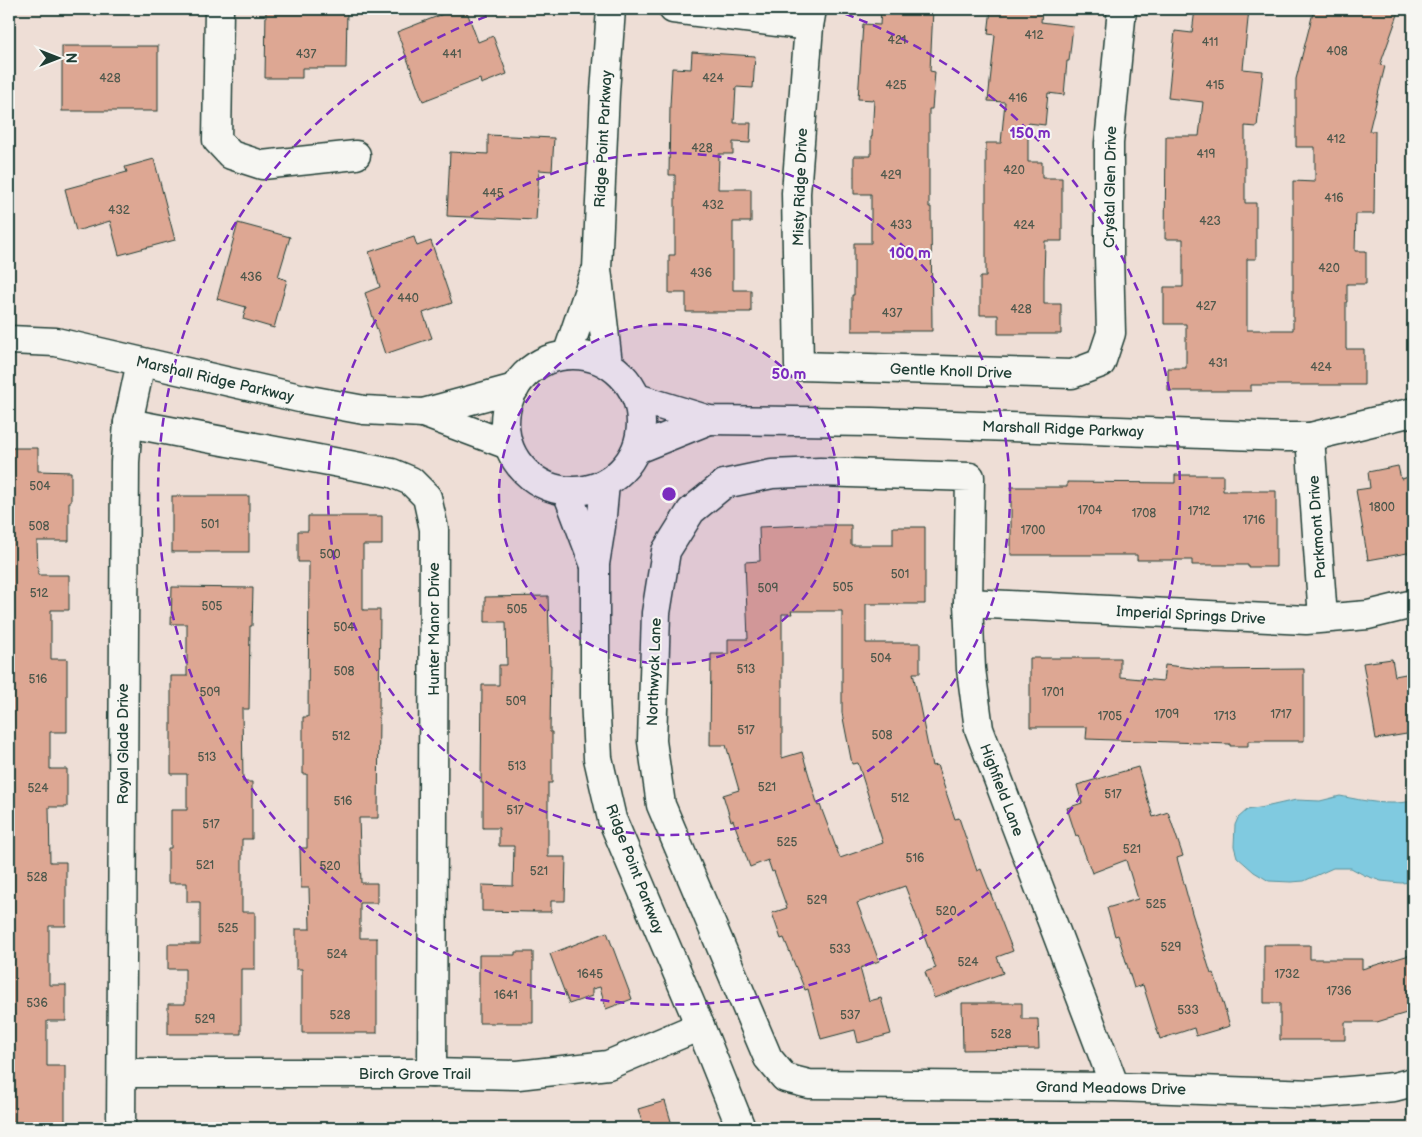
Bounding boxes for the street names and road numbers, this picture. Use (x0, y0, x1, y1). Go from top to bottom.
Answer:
street label: Ridge Point Parkway (590, 70, 617, 208)
street label: Crystal Glen Drive (1100, 126, 1121, 248)
street label: Misty Ridge Drive (789, 128, 812, 246)
street label: Marshall Ridge Parkway (134, 352, 296, 407)
street label: Gentle Knoll Drive (890, 360, 1012, 383)
street label: Marshall Ridge Parkway (982, 417, 1144, 442)
street label: Parkmont Drive (1304, 475, 1331, 579)
street label: Hunter Manor Drive (425, 562, 444, 696)
street label: Imperial Springs Drive (1116, 602, 1266, 629)
street label: Northwyck Lane (643, 617, 666, 727)
street label: Royal Glade Drive (114, 683, 133, 805)
street label: Highfield Lane (975, 741, 1028, 839)
street label: Ridge Point Parkway (601, 801, 668, 937)
street label: Birch Grove Trail (359, 1065, 471, 1084)
street label: Grand Meadows Drive (1036, 1078, 1186, 1099)

